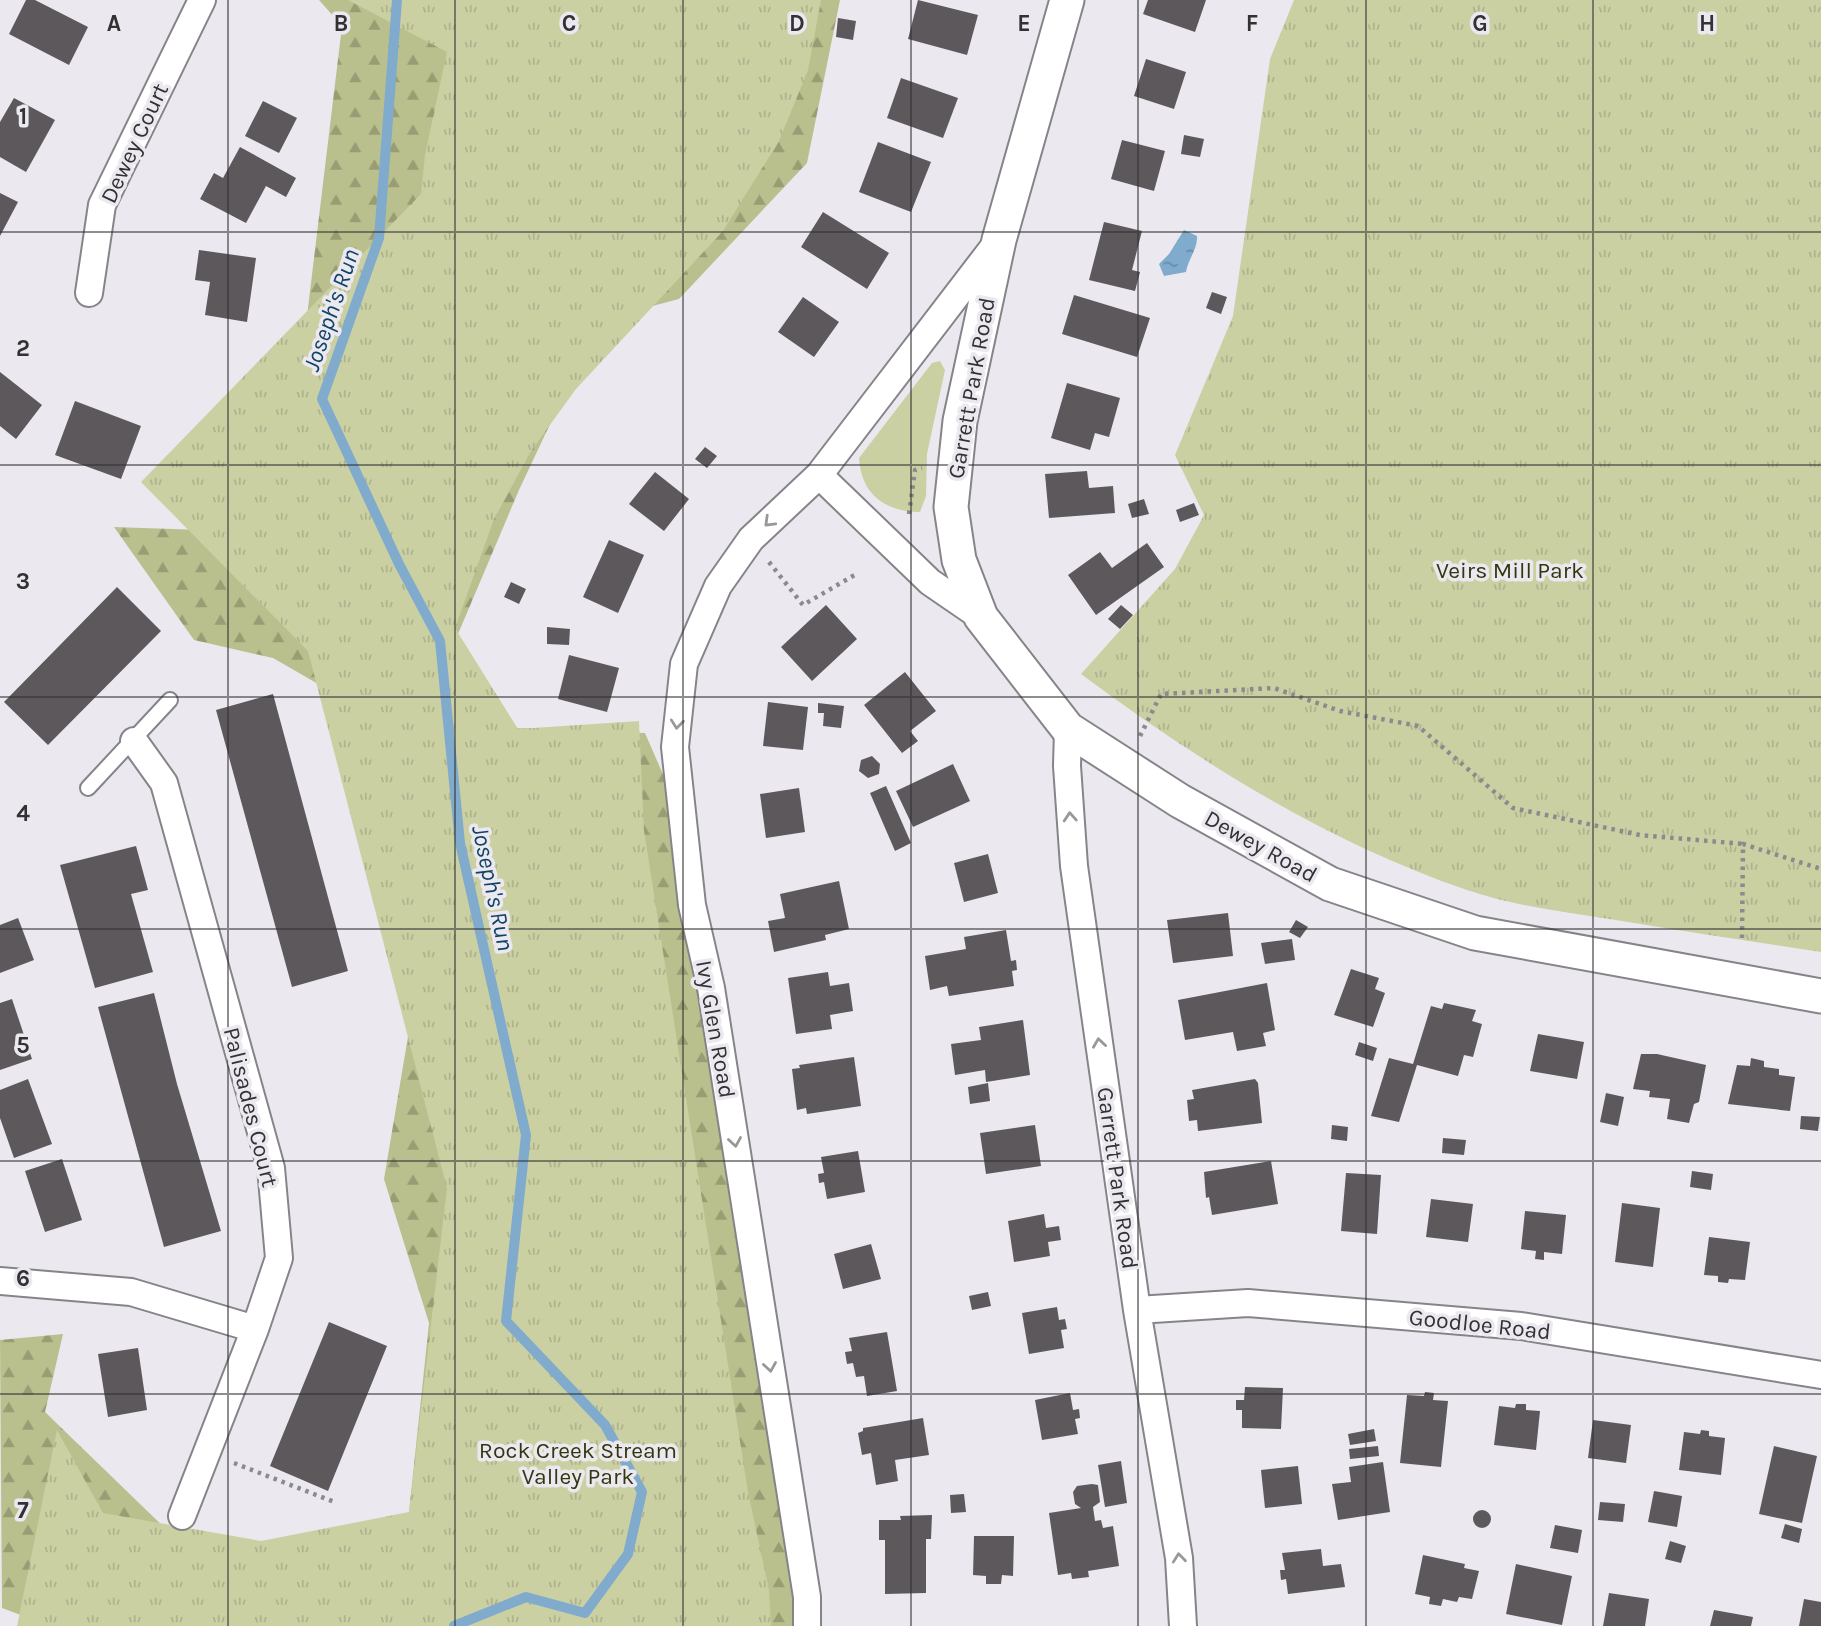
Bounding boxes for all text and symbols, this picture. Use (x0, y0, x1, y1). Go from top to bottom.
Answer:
text: A (107, 10, 121, 37)
text: B (334, 10, 348, 37)
text: C (562, 10, 576, 37)
text: D (789, 10, 805, 37)
text: E (1017, 10, 1031, 37)
text: F (1246, 10, 1258, 37)
text: G (1472, 10, 1488, 37)
text: H (1699, 10, 1715, 37)
street label: Dewey Court (95, 79, 174, 207)
text: 1 (19, 103, 27, 130)
water label: Joseph's Run (297, 245, 365, 375)
street label: Garrett Park Road (942, 295, 1001, 481)
text: 2 (16, 335, 30, 362)
one-way arrow (764, 513, 777, 526)
park label: Veirs Mill Park (1436, 557, 1584, 584)
text: 3 (16, 568, 30, 595)
one-way arrow (670, 718, 685, 729)
text: 4 (16, 800, 30, 827)
street label: Dewey Road (1200, 804, 1322, 888)
one-way arrow (1063, 811, 1078, 822)
water label: Joseph's Run (466, 823, 520, 953)
street label: Ivy Glen Road (690, 958, 741, 1100)
street label: Palisades Court (218, 1024, 284, 1190)
text: 5 (16, 1032, 30, 1059)
one-way arrow (1092, 1037, 1107, 1049)
street label: Garrett Park Road (1091, 1085, 1144, 1271)
one-way arrow (727, 1136, 742, 1148)
text: 6 (16, 1265, 30, 1292)
street label: Goodloe Road (1408, 1304, 1552, 1345)
one-way arrow (763, 1361, 778, 1373)
park label: Rock Creek Stream Valley Park (479, 1437, 677, 1490)
text: 7 (17, 1497, 29, 1524)
one-way arrow (1171, 1552, 1186, 1564)

